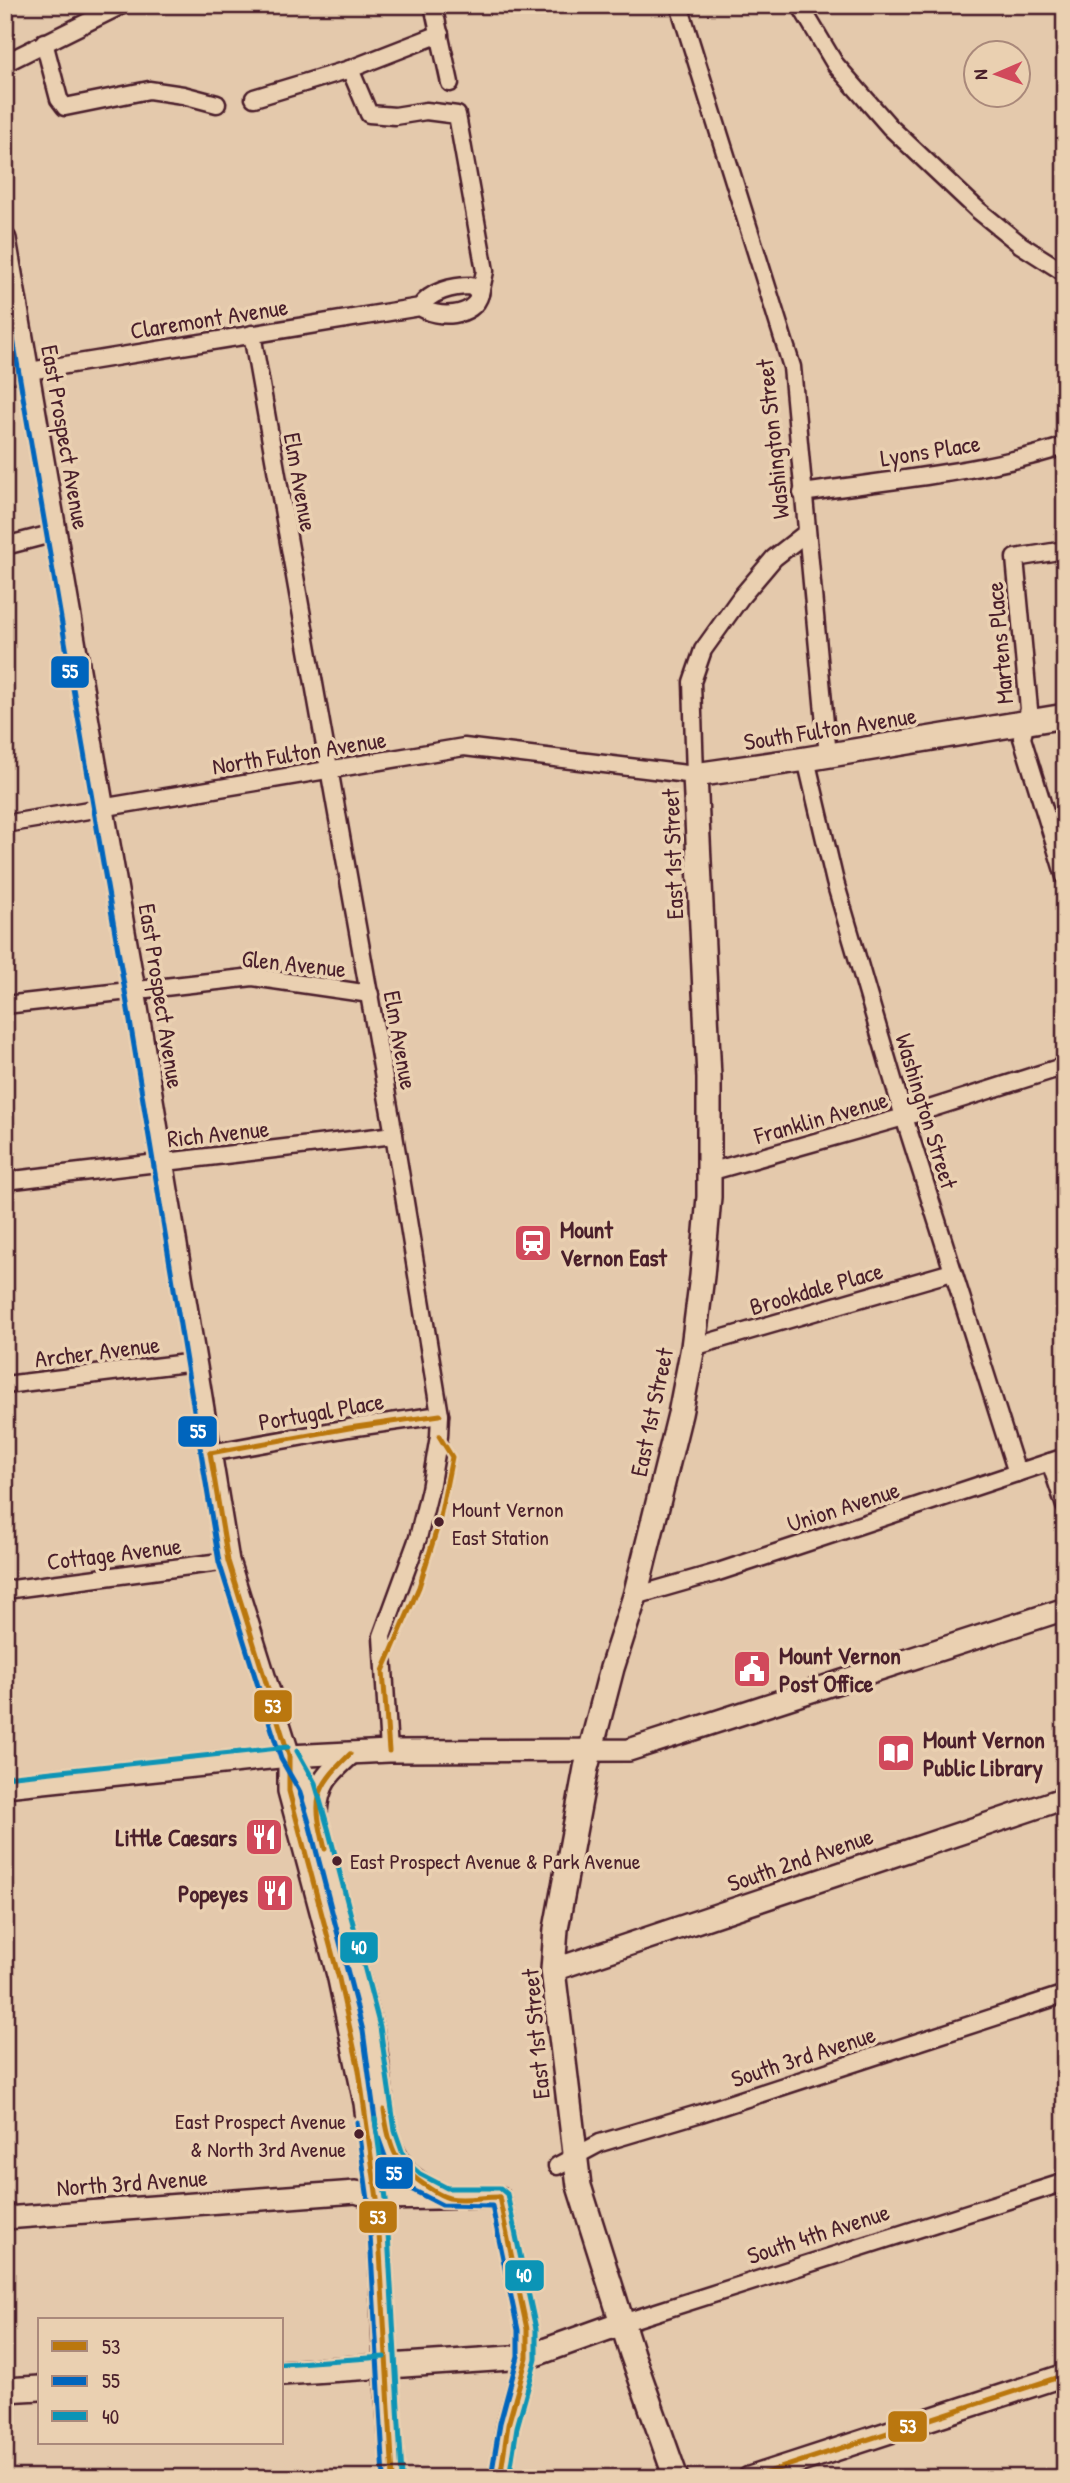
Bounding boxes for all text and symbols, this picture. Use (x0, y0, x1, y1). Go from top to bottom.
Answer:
north arrow (962, 38, 1032, 108)
text: N (967, 69, 993, 80)
street label: Claremont Avenue (128, 290, 291, 346)
street label: East Prospect Avenue (34, 342, 98, 532)
street label: Washington Street (748, 357, 796, 521)
street label: Lyons Place (878, 426, 983, 474)
street label: Elm Avenue (277, 430, 325, 534)
street label: Martens Place (978, 580, 1020, 705)
line badge: 55 (50, 655, 90, 689)
text: 55 (62, 658, 79, 684)
street label: South Fulton Avenue (741, 698, 919, 757)
street label: North Fulton Avenue (210, 722, 389, 782)
street label: East 1st Street (654, 787, 690, 920)
street label: East Prospect Avenue (132, 901, 192, 1091)
street label: Glen Avenue (240, 942, 348, 984)
street label: Elm Avenue (377, 988, 425, 1092)
street label: Washington Street (888, 1030, 966, 1193)
street label: Franklin Avenue (750, 1083, 892, 1152)
street label: Rich Avenue (166, 1112, 271, 1154)
place label: Mount Vernon East (560, 1213, 667, 1273)
station icon: Mount Vernon East (512, 1222, 554, 1264)
street label: Brookdale Place (746, 1254, 887, 1322)
street label: Archer Avenue (33, 1327, 162, 1375)
street label: East 1st Street (622, 1344, 680, 1479)
street label: Portugal Place (256, 1384, 387, 1438)
line badge: 55 (177, 1415, 218, 1448)
text: 55 (190, 1418, 207, 1444)
street label: Union Avenue (783, 1473, 904, 1539)
place label: Mount Vernon East Station (452, 1494, 564, 1552)
marker: Mount Vernon East Station (432, 1515, 446, 1529)
street label: Cottage Avenue (45, 1529, 184, 1577)
place label: Mount Vernon Post Office (779, 1639, 901, 1699)
public building icon: Mount Vernon Post Office (731, 1648, 773, 1690)
line badge: 53 (253, 1689, 293, 1723)
text: 53 (265, 1693, 282, 1719)
place label: Mount Vernon Public Library (923, 1723, 1045, 1784)
library icon: Mount Vernon Public Library (875, 1732, 917, 1774)
restaurant icon: Little Caesars (243, 1816, 285, 1858)
street label: South 2nd Avenue (723, 1819, 877, 1899)
place label: Little Caesars (115, 1821, 237, 1853)
place label: East Prospect Avenue & Park Avenue (350, 1846, 641, 1876)
marker: East Prospect Avenue & Park Avenue (330, 1854, 344, 1868)
restaurant icon: Popeyes (254, 1872, 296, 1914)
place label: Popeyes (178, 1877, 248, 1910)
line badge: 40 (339, 1931, 379, 1964)
text: 40 (351, 1934, 367, 1960)
street label: East 1st Street (513, 1967, 557, 2100)
street label: South 3rd Avenue (727, 2017, 880, 2094)
place label: East Prospect Avenue & North 3rd Avenue (175, 2106, 346, 2164)
marker: East Prospect Avenue & North 3rd Avenue (352, 2127, 366, 2141)
line badge: 55 (374, 2156, 414, 2190)
text: 55 (386, 2160, 403, 2186)
street label: North 3rd Avenue (55, 2161, 209, 2203)
street label: South 4th Avenue (743, 2195, 894, 2271)
line badge: 53 (358, 2200, 398, 2234)
text: 53 (370, 2204, 387, 2230)
line badge: 40 (504, 2259, 545, 2292)
text: 40 (516, 2262, 532, 2288)
legend (38, 2318, 284, 2444)
text: 53 (102, 2332, 120, 2361)
text: 55 (102, 2366, 120, 2395)
text: 40 (102, 2402, 119, 2431)
line badge: 53 (887, 2410, 928, 2443)
text: 53 (900, 2413, 917, 2439)

